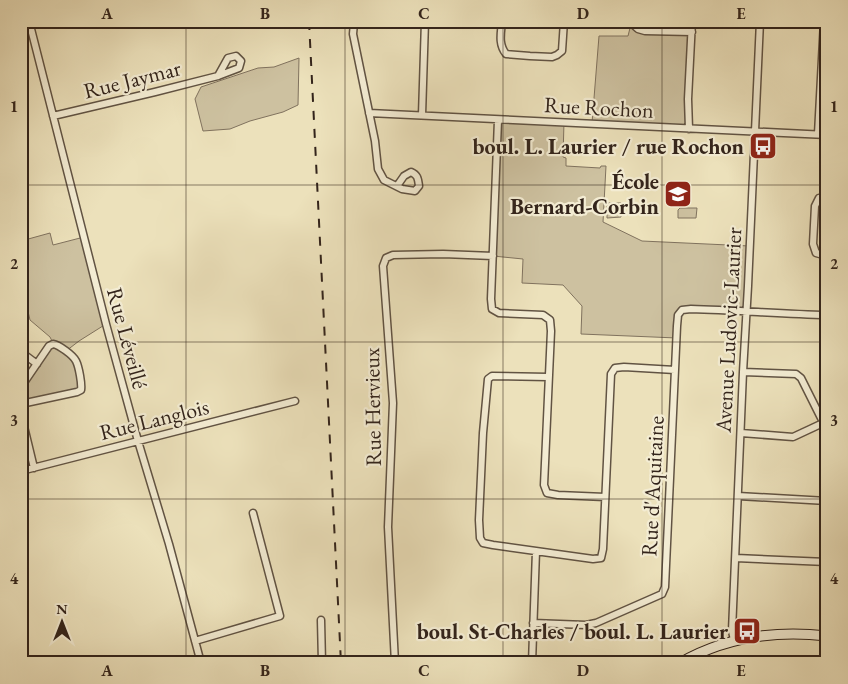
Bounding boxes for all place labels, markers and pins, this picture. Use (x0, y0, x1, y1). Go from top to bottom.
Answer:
bus stop icon: boul. L. Laurier / rue Rochon (748, 131, 778, 161)
place label: boul. L. Laurier / rue Rochon (472, 132, 745, 161)
place label: École Bernard-Corbin (510, 167, 660, 221)
school or university icon: École Bernard-Corbin (663, 179, 693, 209)
bus stop icon: boul. St-Charles / boul. L. Laurier (732, 616, 762, 646)
place label: boul. St-Charles / boul. L. Laurier (417, 617, 729, 646)

